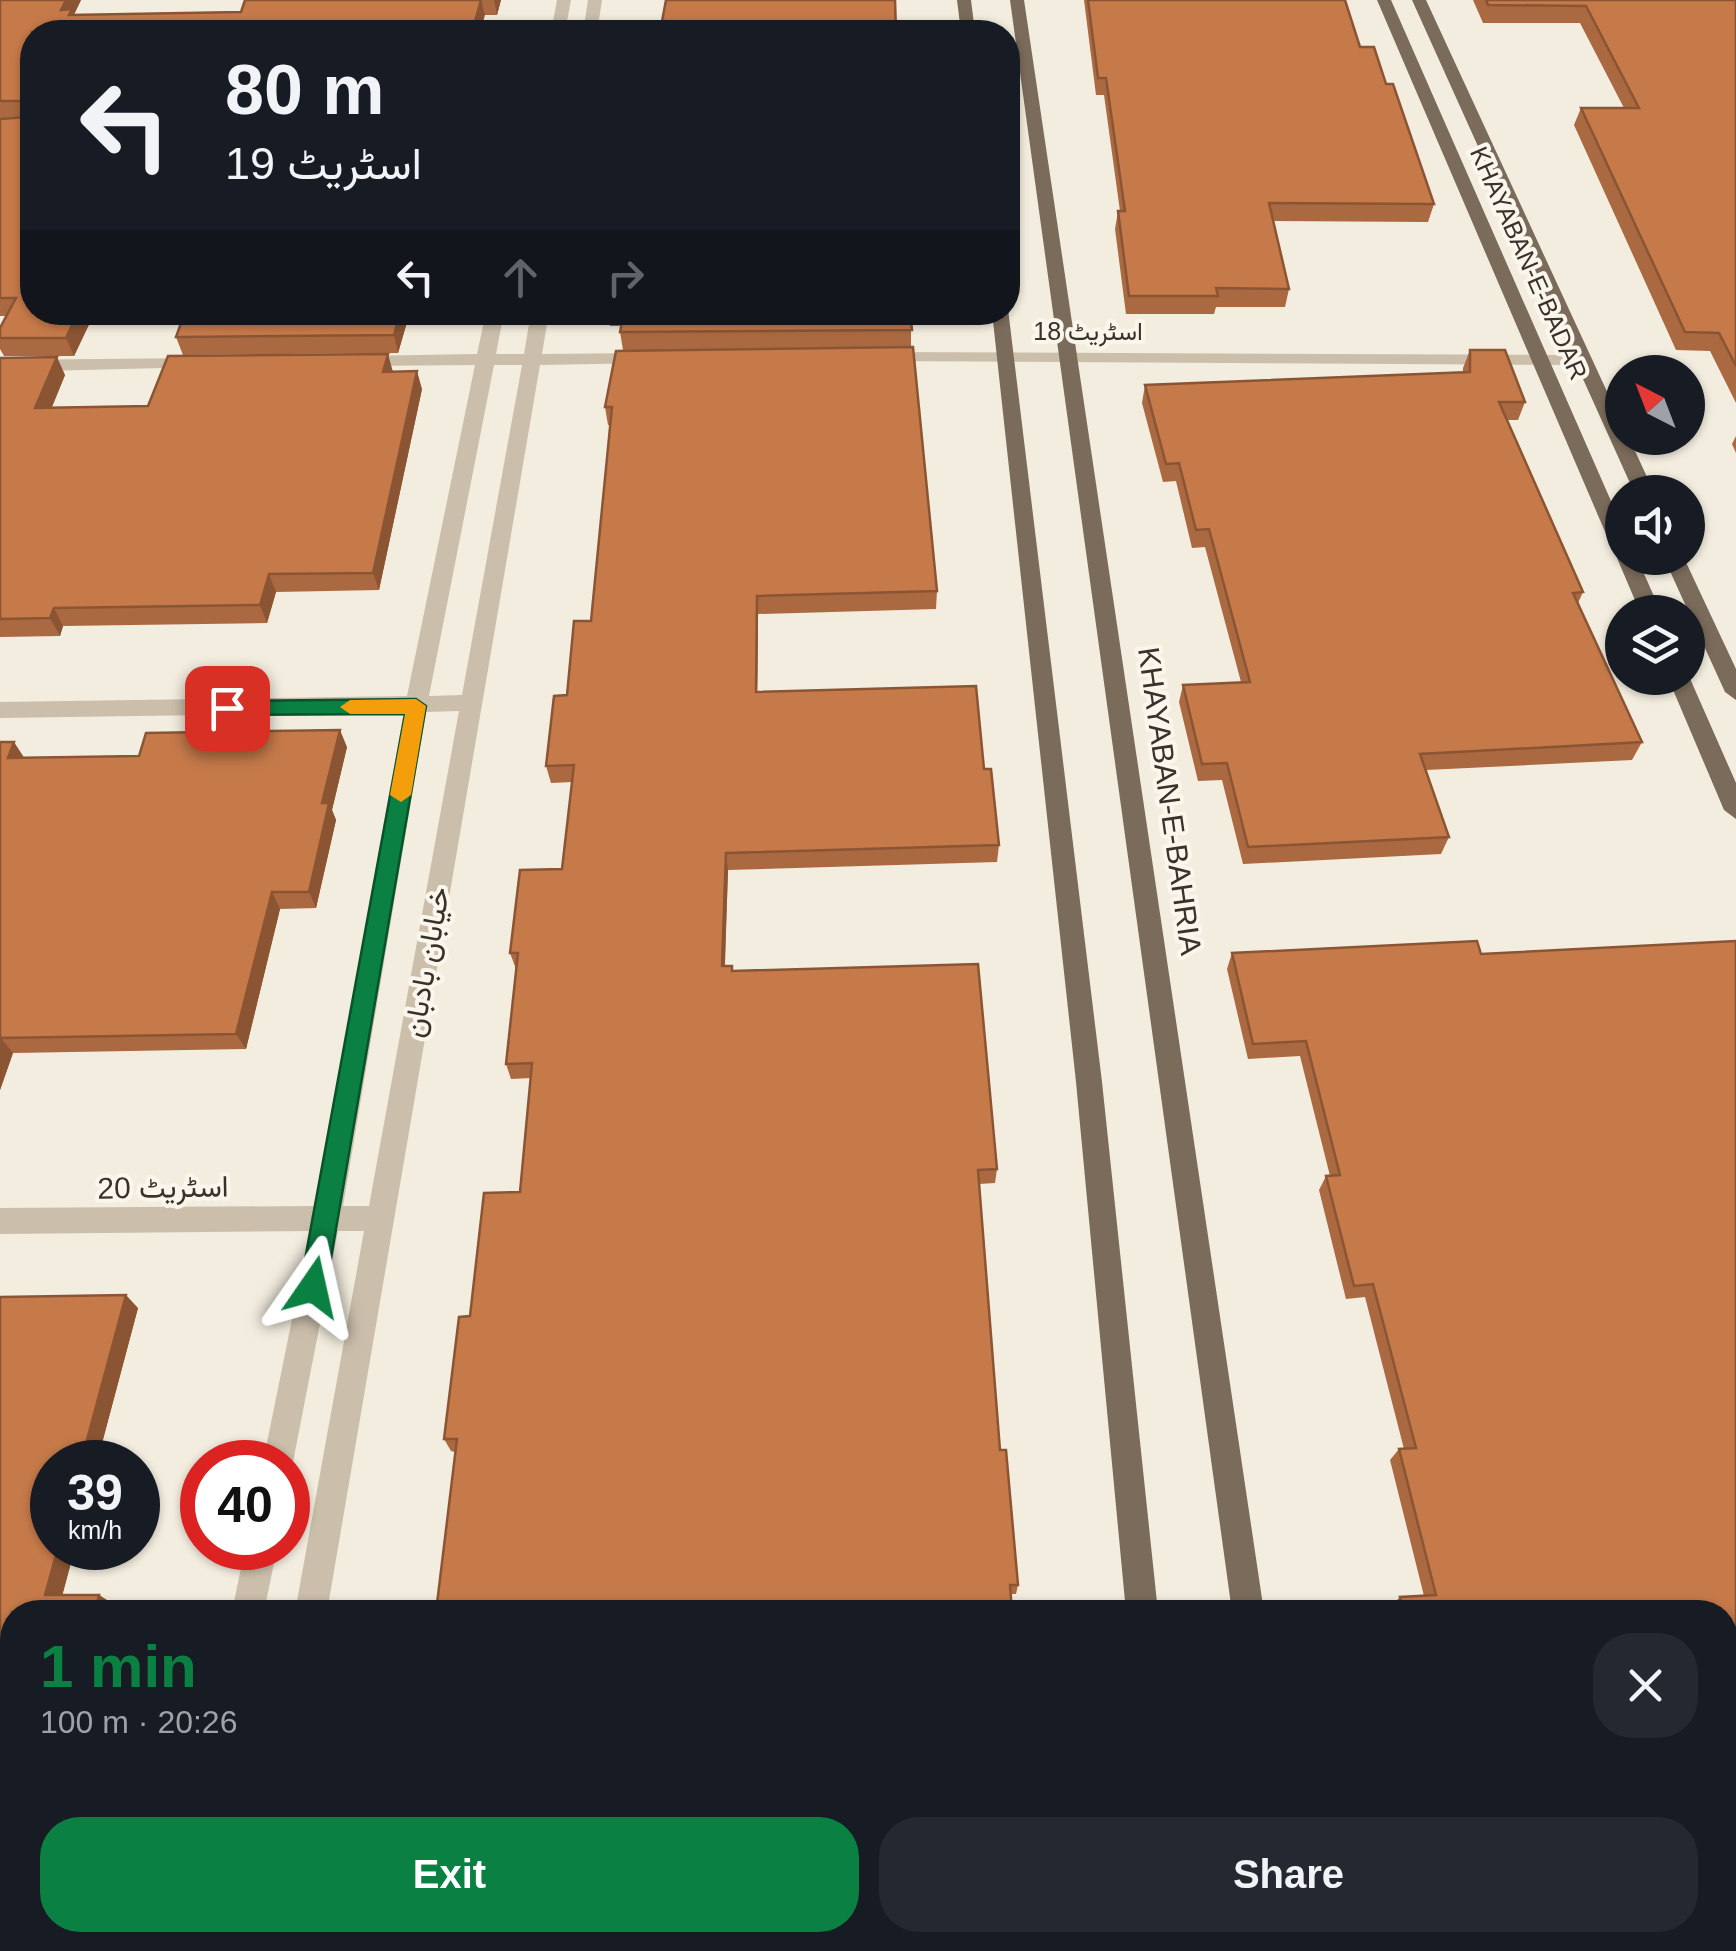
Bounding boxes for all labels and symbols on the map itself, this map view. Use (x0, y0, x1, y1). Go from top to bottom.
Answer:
street label: KHAYABAN-E-BADAR (1465, 142, 1593, 384)
street label: اسٹریٹ 18 (1033, 317, 1143, 347)
north arrow (1605, 355, 1705, 455)
street label: KHAYABAN-E-BAHRIA (1132, 645, 1208, 957)
pin (185, 666, 270, 751)
street label: خیابان بادبان (397, 884, 456, 1040)
street label: اسٹریٹ 20 (97, 1169, 229, 1207)
position arrow (261, 1235, 365, 1339)
speed limit sign: 40 (180, 1440, 310, 1570)

